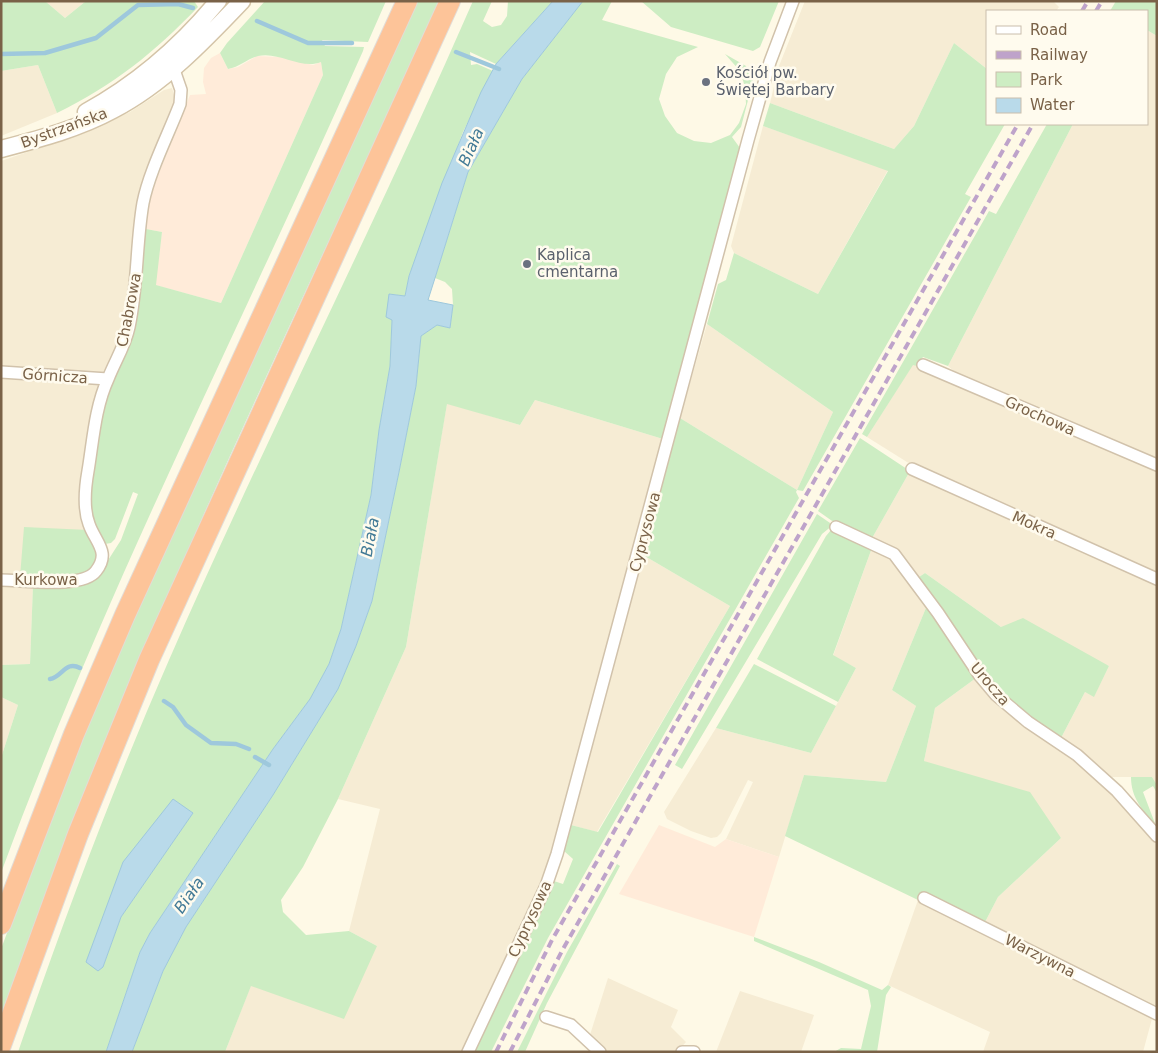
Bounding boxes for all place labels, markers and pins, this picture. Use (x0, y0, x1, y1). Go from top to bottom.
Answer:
place label: Kościół pw. Świętej Barbary (716, 64, 835, 99)
marker: Kościół pw. Świętej Barbary (700, 76, 712, 88)
place label: Kaplica cmentarna (537, 246, 618, 281)
marker: Kaplica cmentarna (521, 258, 533, 270)

